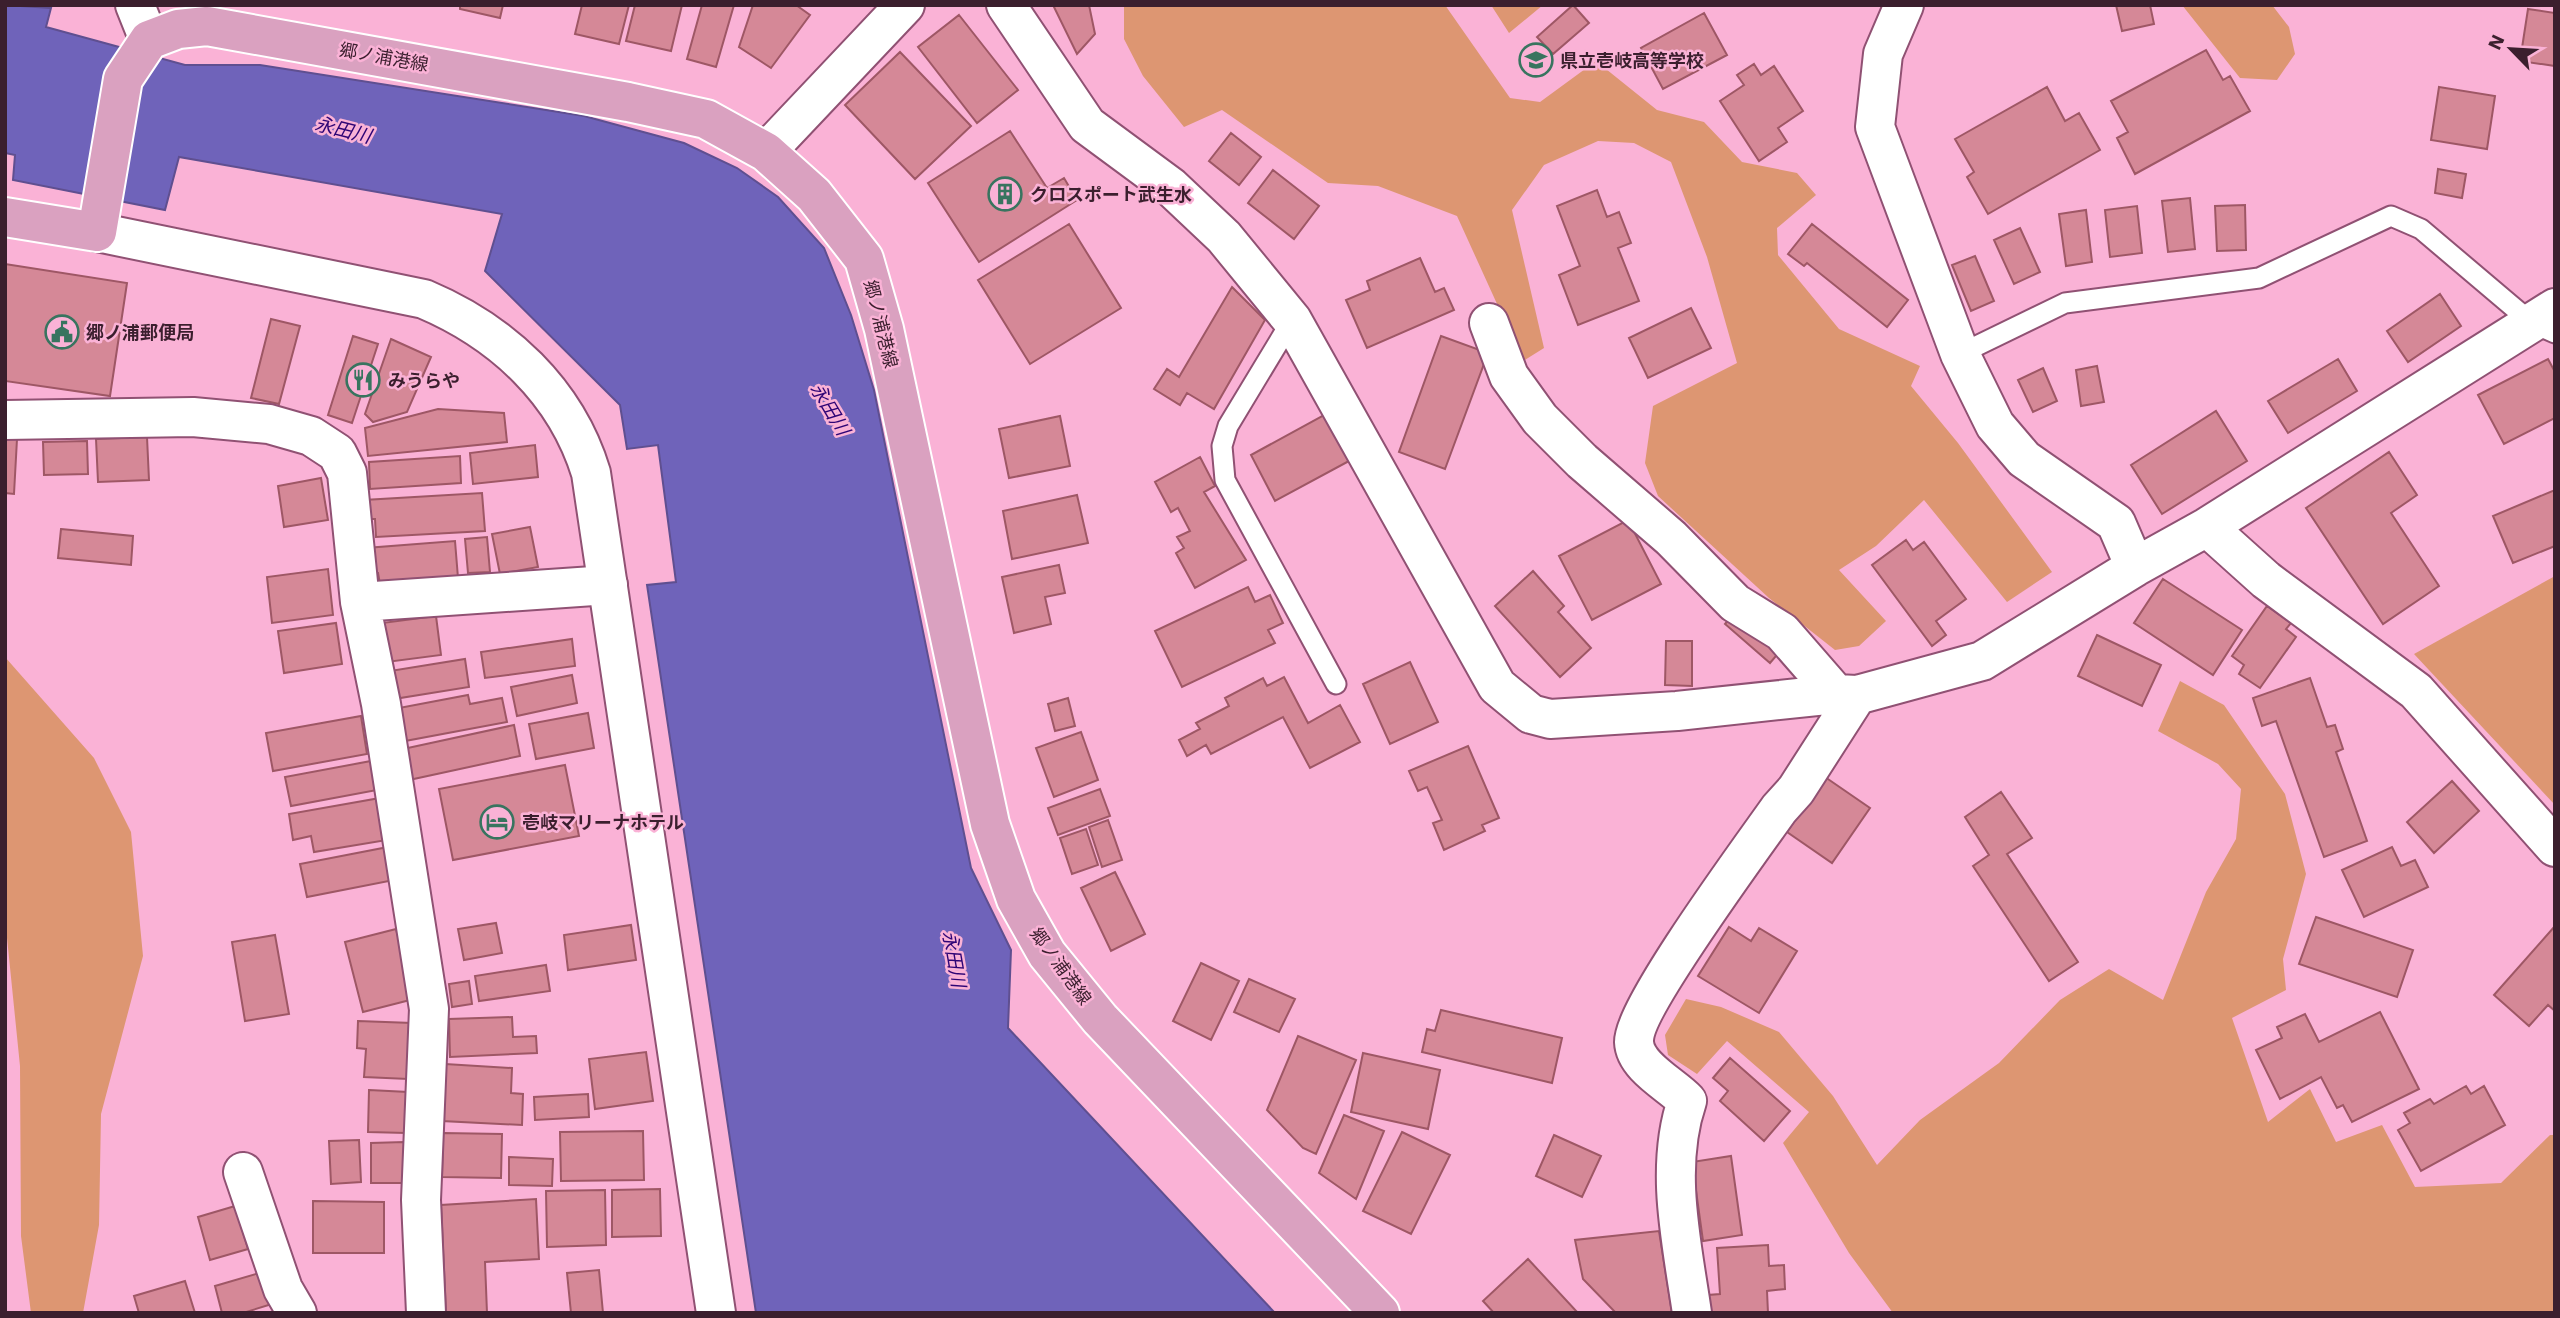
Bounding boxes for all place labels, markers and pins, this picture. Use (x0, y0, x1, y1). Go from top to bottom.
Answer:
school or university icon: 県立壱岐高等学校 (1517, 41, 1555, 79)
place label: 県立壱岐高等学校 (1560, 50, 1704, 71)
building icon: クロスポート武生水 (986, 175, 1024, 213)
place label: クロスポート武生水 (1030, 184, 1192, 205)
public building icon: 郷ノ浦郵便局 (43, 313, 81, 351)
place label: 郷ノ浦郵便局 (86, 322, 194, 343)
restaurant icon: みうらや (344, 361, 382, 399)
place label: みうらや (388, 370, 460, 391)
hotel icon: 壱岐マリーナホテル (478, 803, 516, 841)
place label: 壱岐マリーナホテル (522, 812, 684, 833)

